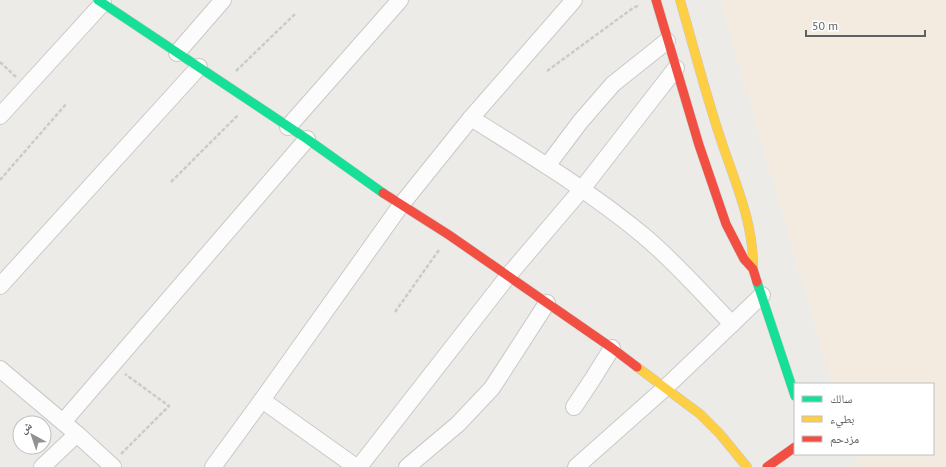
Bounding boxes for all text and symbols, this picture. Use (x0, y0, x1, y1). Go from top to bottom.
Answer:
scale bar (806, 12, 925, 38)
text: 50 m (812, 18, 838, 33)
legend (794, 383, 934, 455)
text: سالك (830, 391, 852, 406)
text: بطيء (830, 411, 854, 429)
north arrow (12, 415, 52, 455)
text: ش (17, 418, 35, 437)
text: مزدحم (830, 431, 859, 447)

